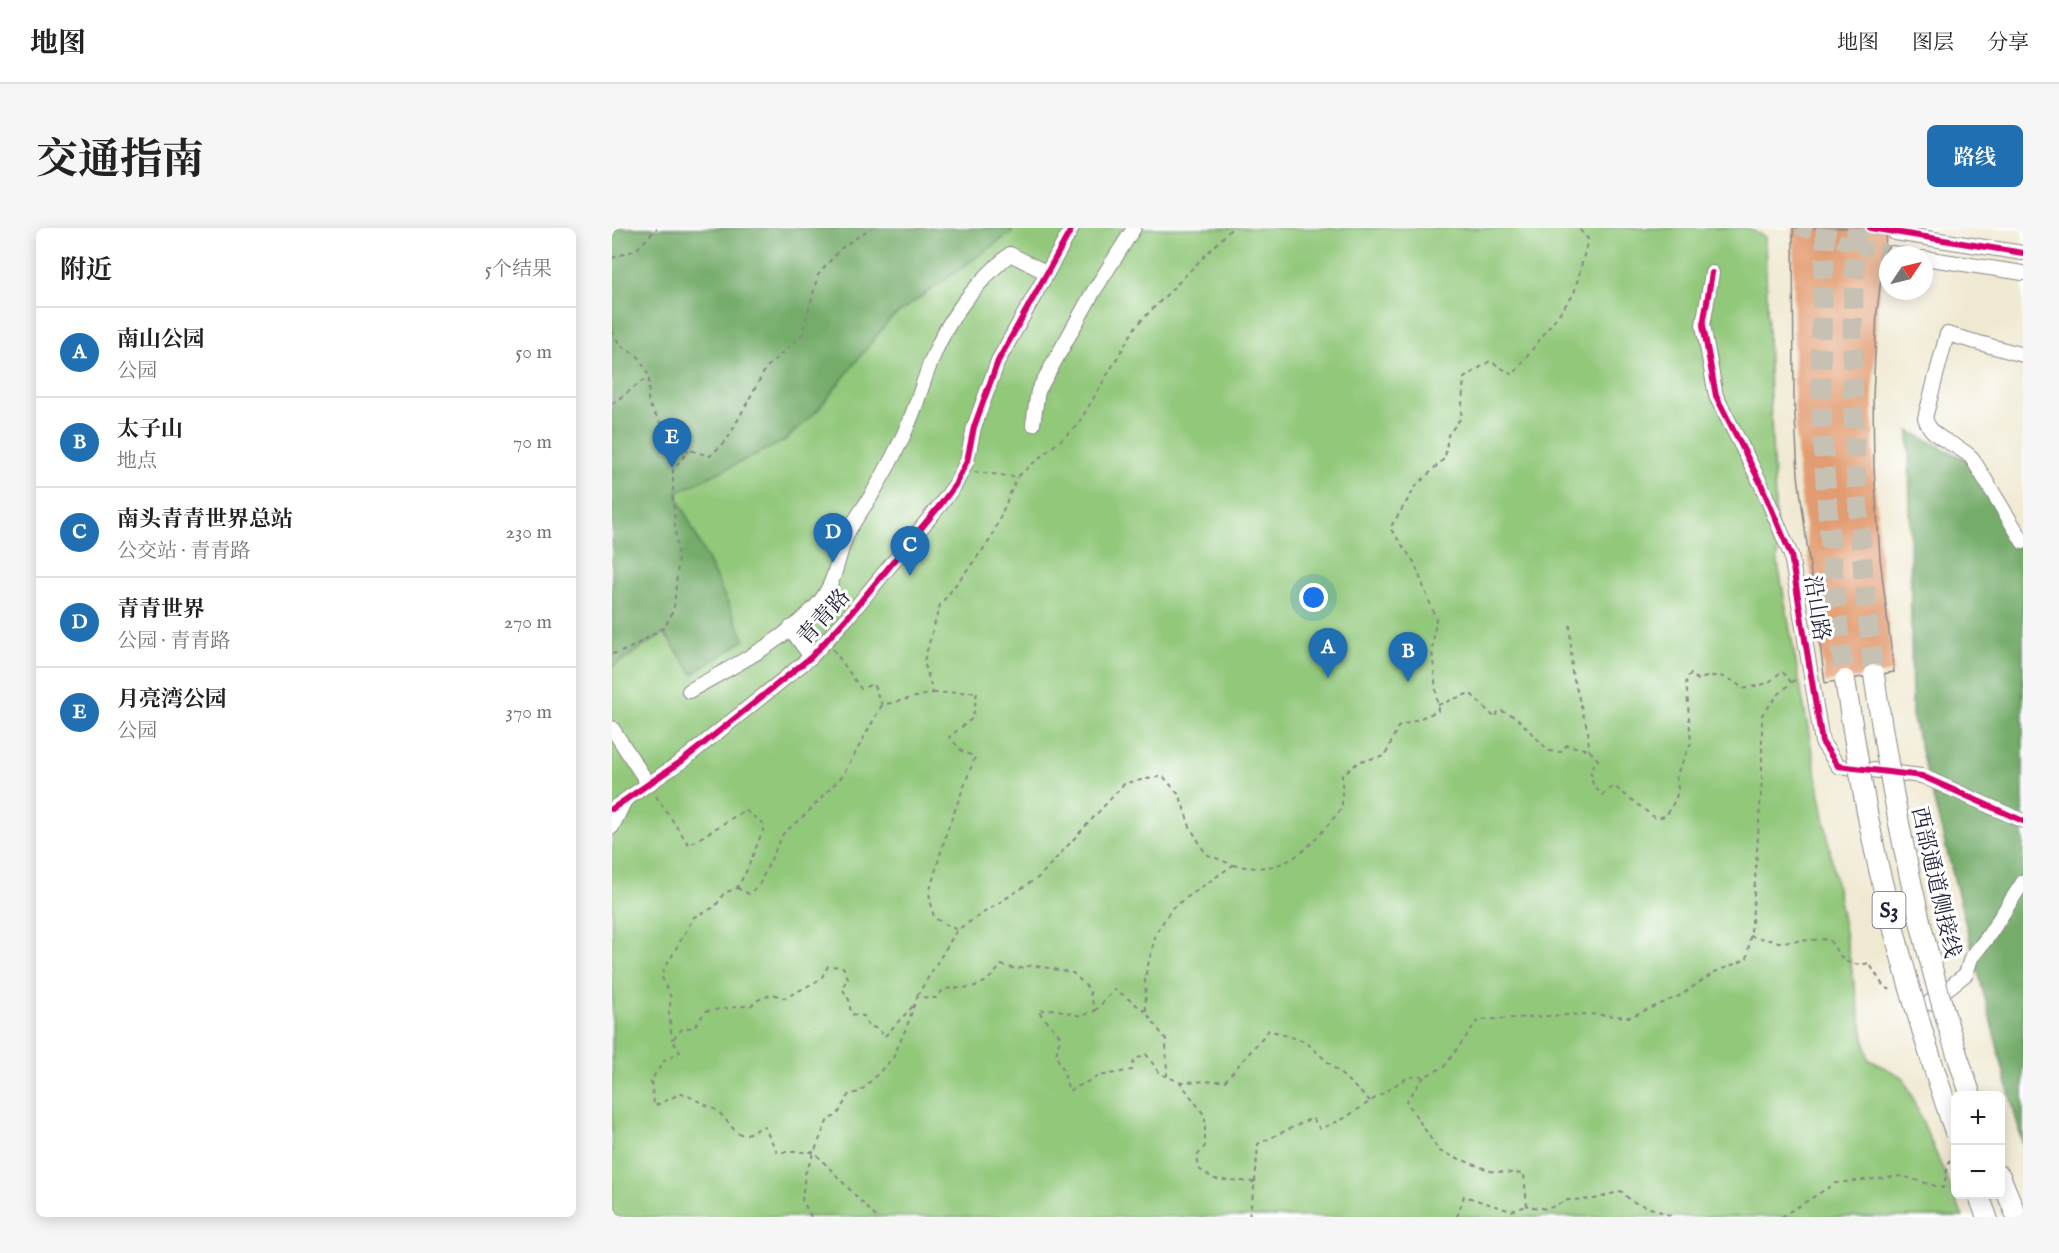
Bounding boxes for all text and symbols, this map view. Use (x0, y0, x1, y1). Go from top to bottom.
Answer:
text: 地图 (30, 27, 86, 62)
text: 地图 (1837, 30, 1879, 57)
text: 图层 (1912, 30, 1954, 57)
text: 分享 (1987, 30, 2029, 57)
button: 路线 (1927, 125, 2023, 187)
text: 交通指南 (36, 135, 204, 188)
north arrow (1879, 246, 1933, 300)
text: 附近 (60, 254, 112, 287)
text: 5个结果 (485, 257, 552, 282)
text: 南山公园 (117, 326, 205, 354)
text: A (73, 340, 86, 365)
text: 50 m (515, 340, 552, 365)
text: 公园 (117, 359, 157, 384)
text: 太子山 (117, 416, 183, 444)
pin: E (652, 418, 692, 468)
text: B (73, 430, 86, 455)
text: 70 m (513, 430, 552, 455)
text: 地点 (117, 449, 157, 474)
text: 南头青青世界总站 (117, 506, 293, 534)
pin: D (814, 514, 852, 563)
text: C (72, 520, 87, 545)
text: 230 m (506, 520, 552, 545)
pin: C (890, 526, 930, 576)
text: 公交站 · 青青路 (117, 539, 250, 564)
street label: 沿山路 (1797, 574, 1835, 643)
street label: 青青路 (792, 583, 857, 651)
your location (1299, 583, 1328, 612)
text: 青青世界 (117, 596, 205, 624)
text: D (71, 610, 88, 635)
text: 270 m (504, 610, 552, 635)
pin: A (1308, 628, 1348, 678)
text: 公园 · 青青路 (117, 629, 230, 654)
pin: B (1388, 632, 1428, 682)
text: 月亮湾公园 (117, 686, 227, 714)
text: E (73, 700, 86, 725)
text: 370 m (506, 700, 552, 725)
text: 公园 (117, 719, 157, 744)
street label: 西部通道侧接线 (1904, 804, 1966, 961)
road number: S3 (1872, 892, 1906, 928)
map controls (1951, 1091, 2005, 1199)
button: + (1951, 1091, 2005, 1145)
button: − (1951, 1145, 2005, 1199)

